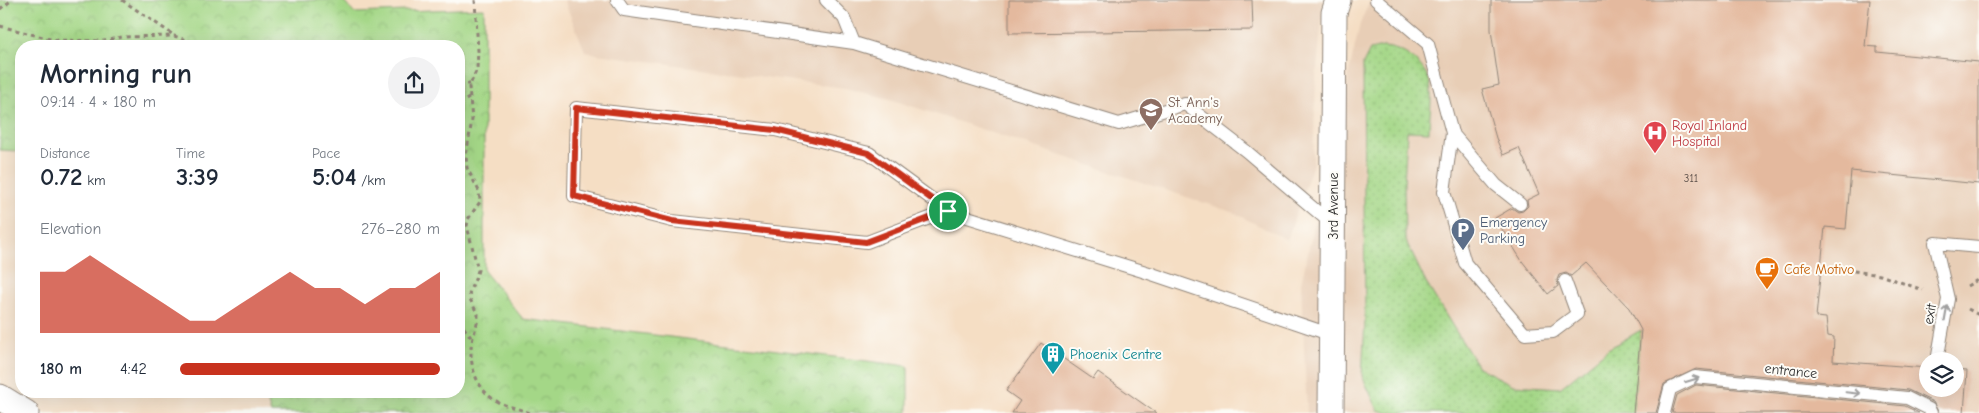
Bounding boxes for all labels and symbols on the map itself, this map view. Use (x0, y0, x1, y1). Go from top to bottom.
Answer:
place label: St. Ann's Academy (1168, 94, 1223, 127)
school or university icon: St. Ann's Academy (1138, 97, 1164, 131)
place label: Royal Inland Hospital (1672, 117, 1747, 150)
hospital icon: Royal Inland Hospital (1642, 120, 1668, 154)
house number: 311 (1684, 172, 1698, 185)
street label: 3rd Avenue (1325, 173, 1342, 239)
pin (927, 190, 969, 232)
place label: Emergency Parking (1480, 214, 1548, 247)
parking icon: Emergency Parking (1450, 217, 1476, 251)
cafe icon: Cafe Motivo (1754, 256, 1780, 290)
place label: Cafe Motivo (1784, 261, 1854, 278)
street label: exit (1920, 301, 1940, 326)
one-way arrow (1941, 306, 1951, 322)
building icon: Phoenix Centre (1040, 341, 1066, 375)
place label: Phoenix Centre (1070, 346, 1162, 363)
street label: entrance (1764, 360, 1818, 382)
one-way arrow (1683, 374, 1699, 384)
one-way arrow (1844, 388, 1860, 398)

